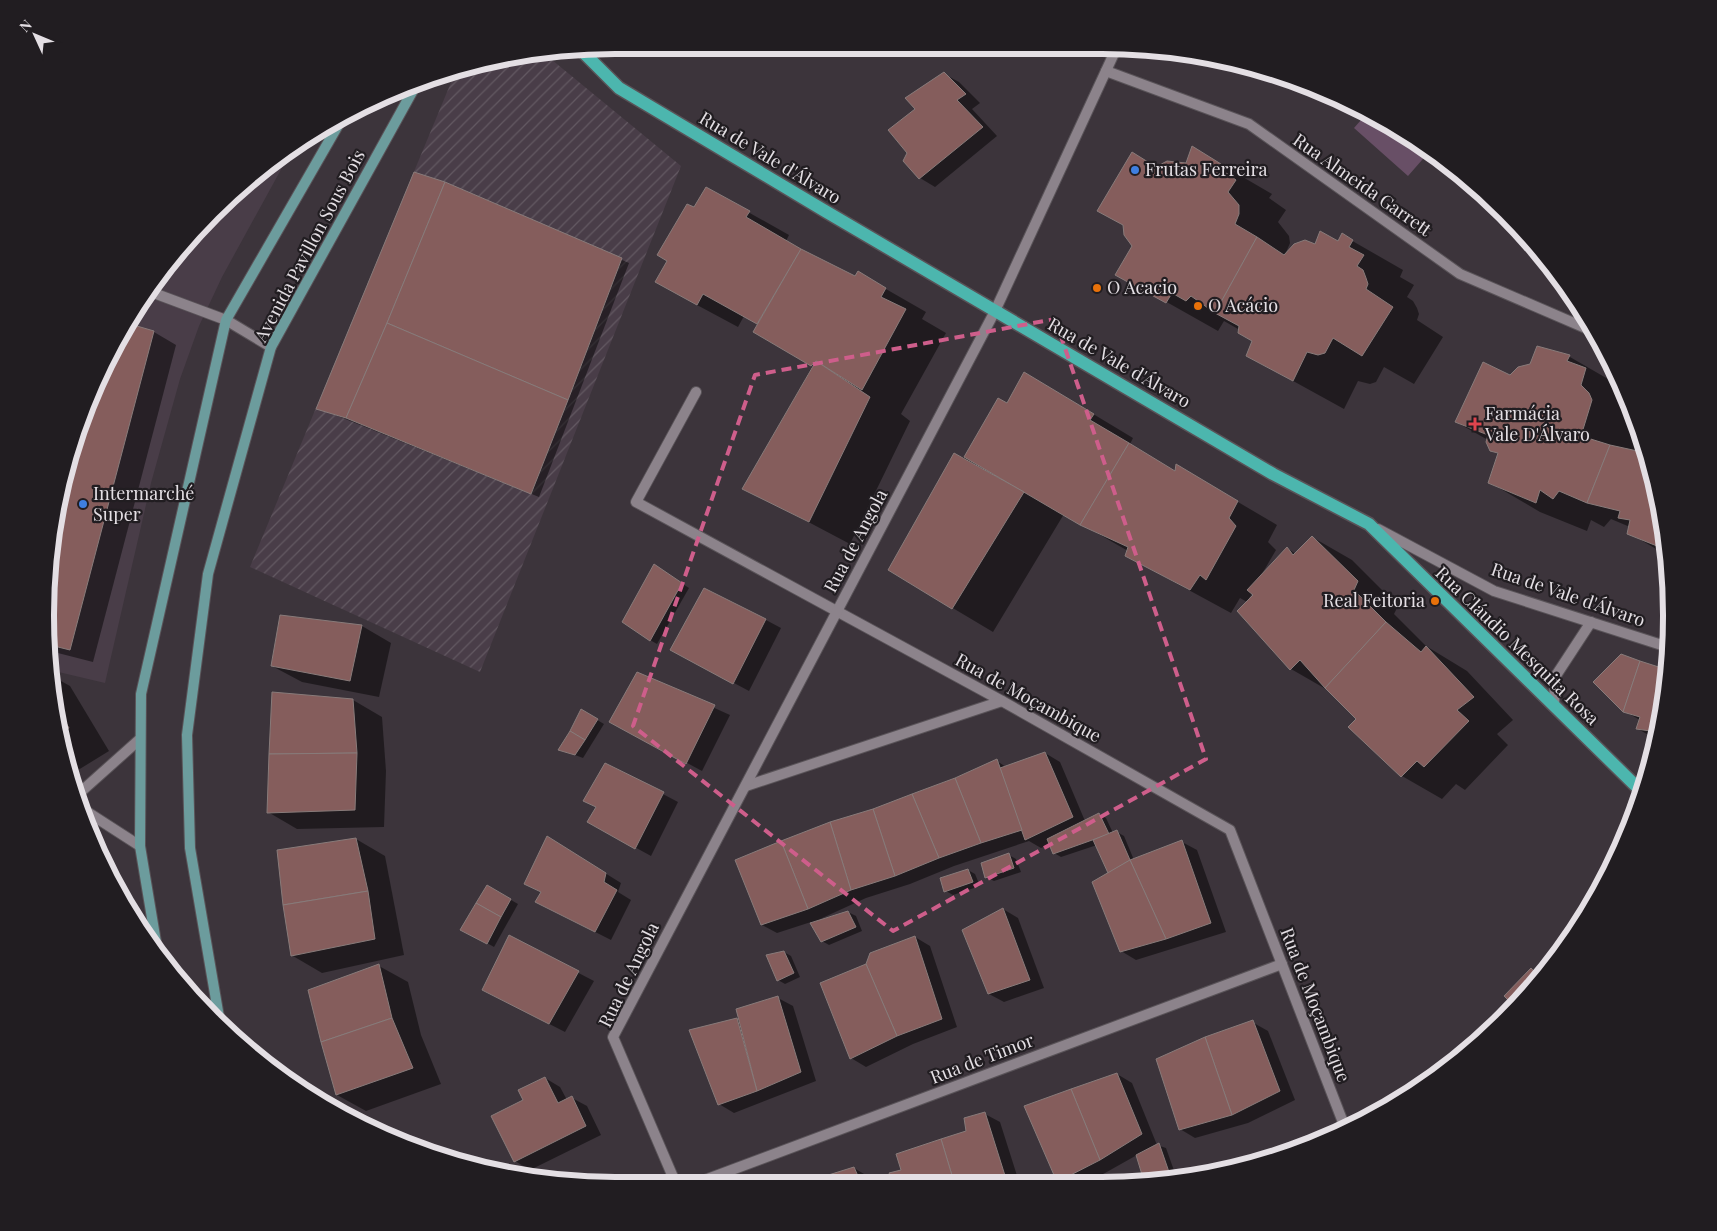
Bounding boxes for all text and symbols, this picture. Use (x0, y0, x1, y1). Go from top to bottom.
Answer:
north arrow (10, 10, 60, 60)
text: N (15, 15, 36, 36)
street label: Rua de Vale d'Álvaro (695, 105, 846, 209)
street label: Rua Almeida Garrett (1289, 127, 1437, 241)
street label: Avenida Pavillon Sous Bois (248, 145, 370, 347)
place label: Frutas Ferreira (1145, 157, 1268, 181)
marker: Frutas Ferreira (1129, 164, 1141, 176)
place label: O Acacio (1107, 275, 1177, 299)
marker: O Acacio (1091, 282, 1103, 294)
place label: O Acácio (1208, 293, 1278, 317)
marker: O Acácio (1192, 300, 1204, 312)
street label: Rua de Vale d'Álvaro (1044, 311, 1195, 413)
place label: Farmácia Vale D'Álvaro (1484, 401, 1590, 446)
marker: Farmácia Vale D'Álvaro (1469, 418, 1481, 430)
place label: Intermarché Super (93, 481, 194, 526)
street label: Rua de Angola (818, 485, 892, 596)
marker: Intermarché Super (77, 498, 89, 510)
street label: Rua de Vale d'Álvaro (1488, 556, 1649, 632)
street label: Rua Cláudio Mesquita Rosa (1431, 561, 1605, 730)
place label: Real Feitoria (1323, 588, 1425, 612)
marker: Real Feitoria (1429, 595, 1441, 607)
street label: Rua de Moçambique (951, 647, 1106, 747)
street label: Rua de Angola (592, 918, 664, 1031)
street label: Rua de Moçambique (1275, 924, 1356, 1085)
street label: Rua de Timor (926, 1027, 1037, 1089)

